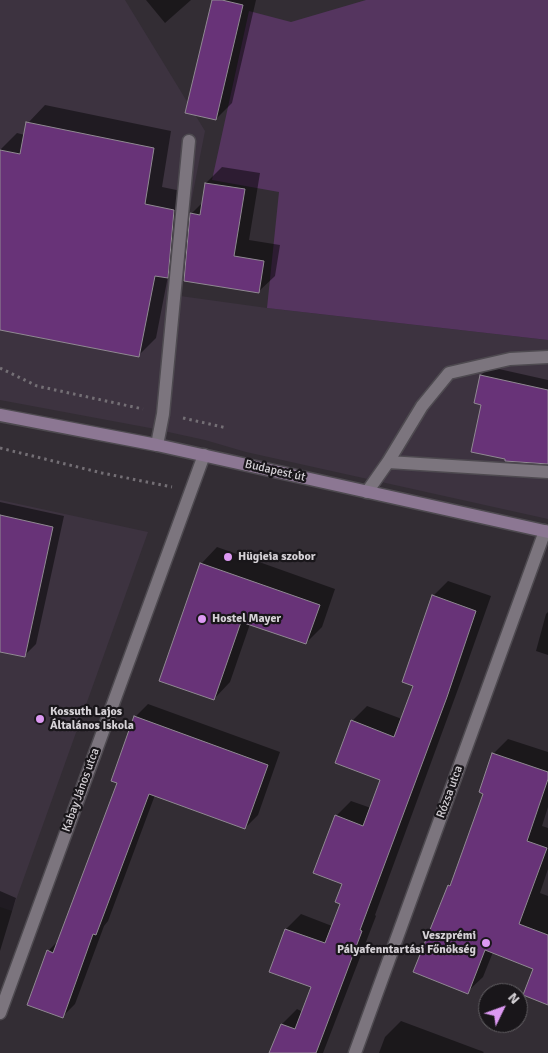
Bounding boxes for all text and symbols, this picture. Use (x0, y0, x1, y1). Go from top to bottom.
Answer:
street label: Budapest út (243, 457, 307, 485)
place label: Hügieia szobor (238, 550, 315, 564)
marker: Hügieia szobor (222, 551, 234, 563)
place label: Hostel Mayer (212, 612, 281, 626)
marker: Hostel Mayer (196, 613, 208, 625)
place label: Kossuth Lajos Általános Iskola (50, 705, 134, 733)
marker: Kossuth Lajos Általános Iskola (34, 713, 46, 725)
street label: Kabay János utca (59, 746, 103, 834)
street label: Rózsa utca (434, 764, 466, 820)
place label: Veszprémi Pályafenntartási Főnökség (337, 929, 476, 957)
marker: Veszprémi Pályafenntartási Főnökség (480, 937, 492, 949)
north arrow (478, 983, 528, 1033)
text: N (504, 989, 523, 1008)

